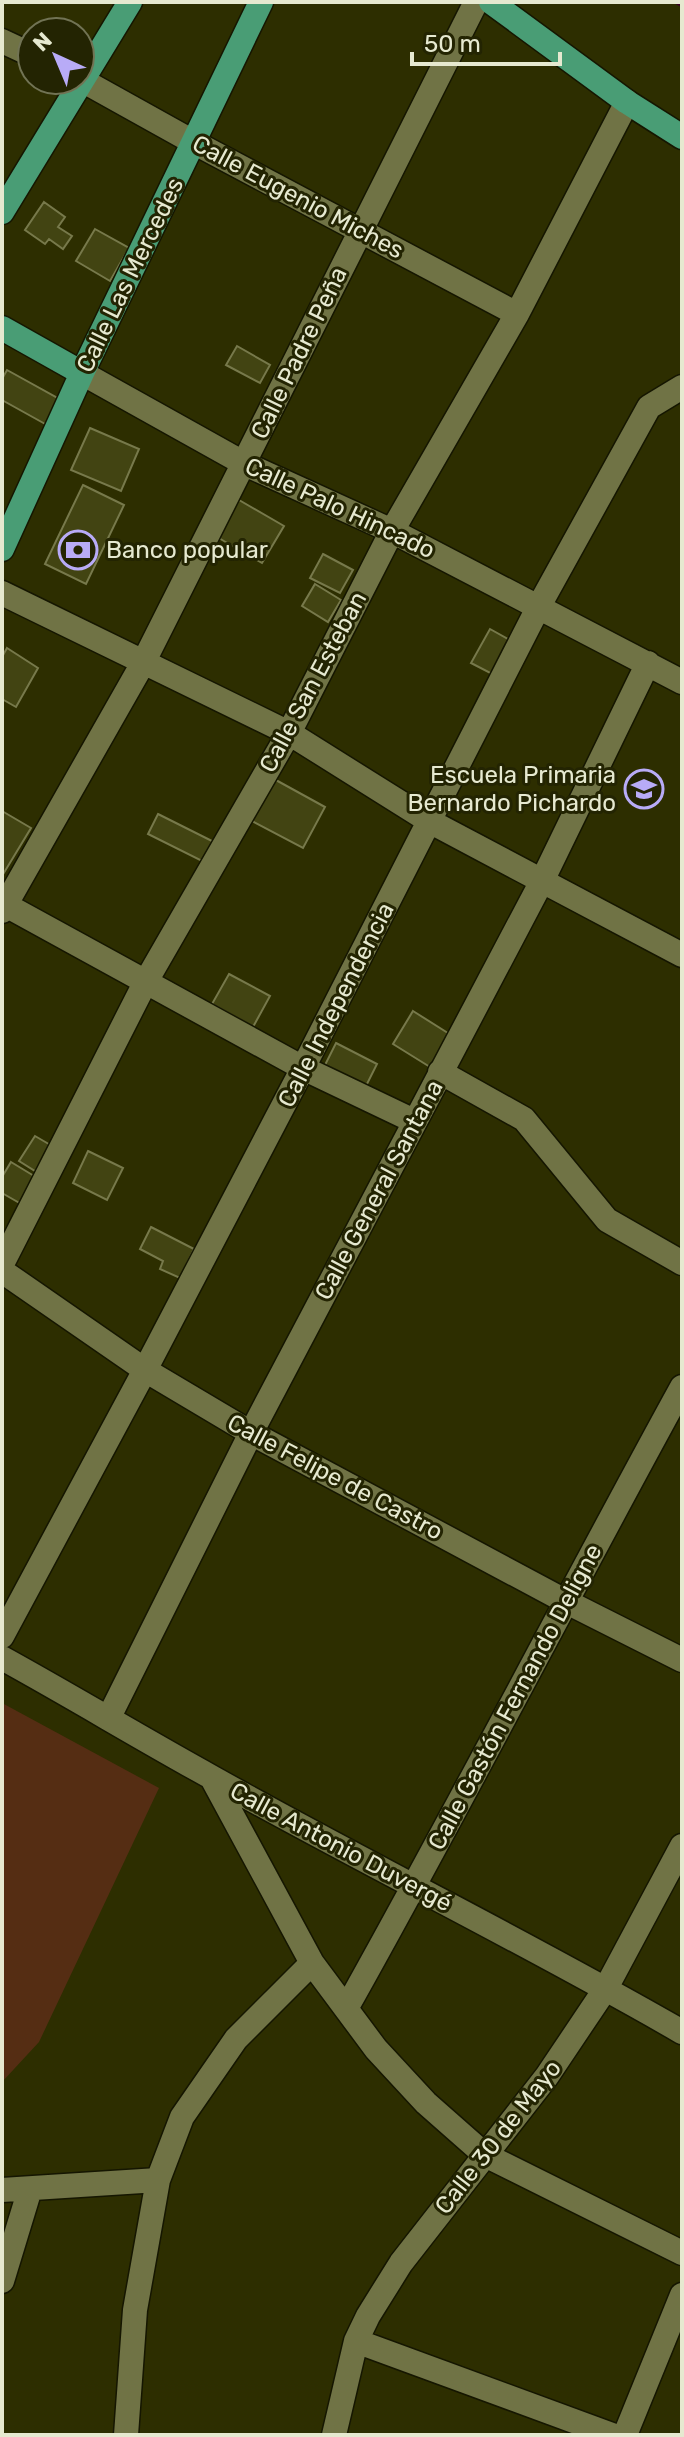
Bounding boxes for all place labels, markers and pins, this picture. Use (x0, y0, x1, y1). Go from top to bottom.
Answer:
bank icon: Banco popular (57, 529, 99, 571)
place label: Banco popular (106, 536, 268, 564)
place label: Escuela Primaria Bernardo Pichardo (408, 761, 616, 817)
school or university icon: Escuela Primaria Bernardo Pichardo (623, 768, 665, 810)

